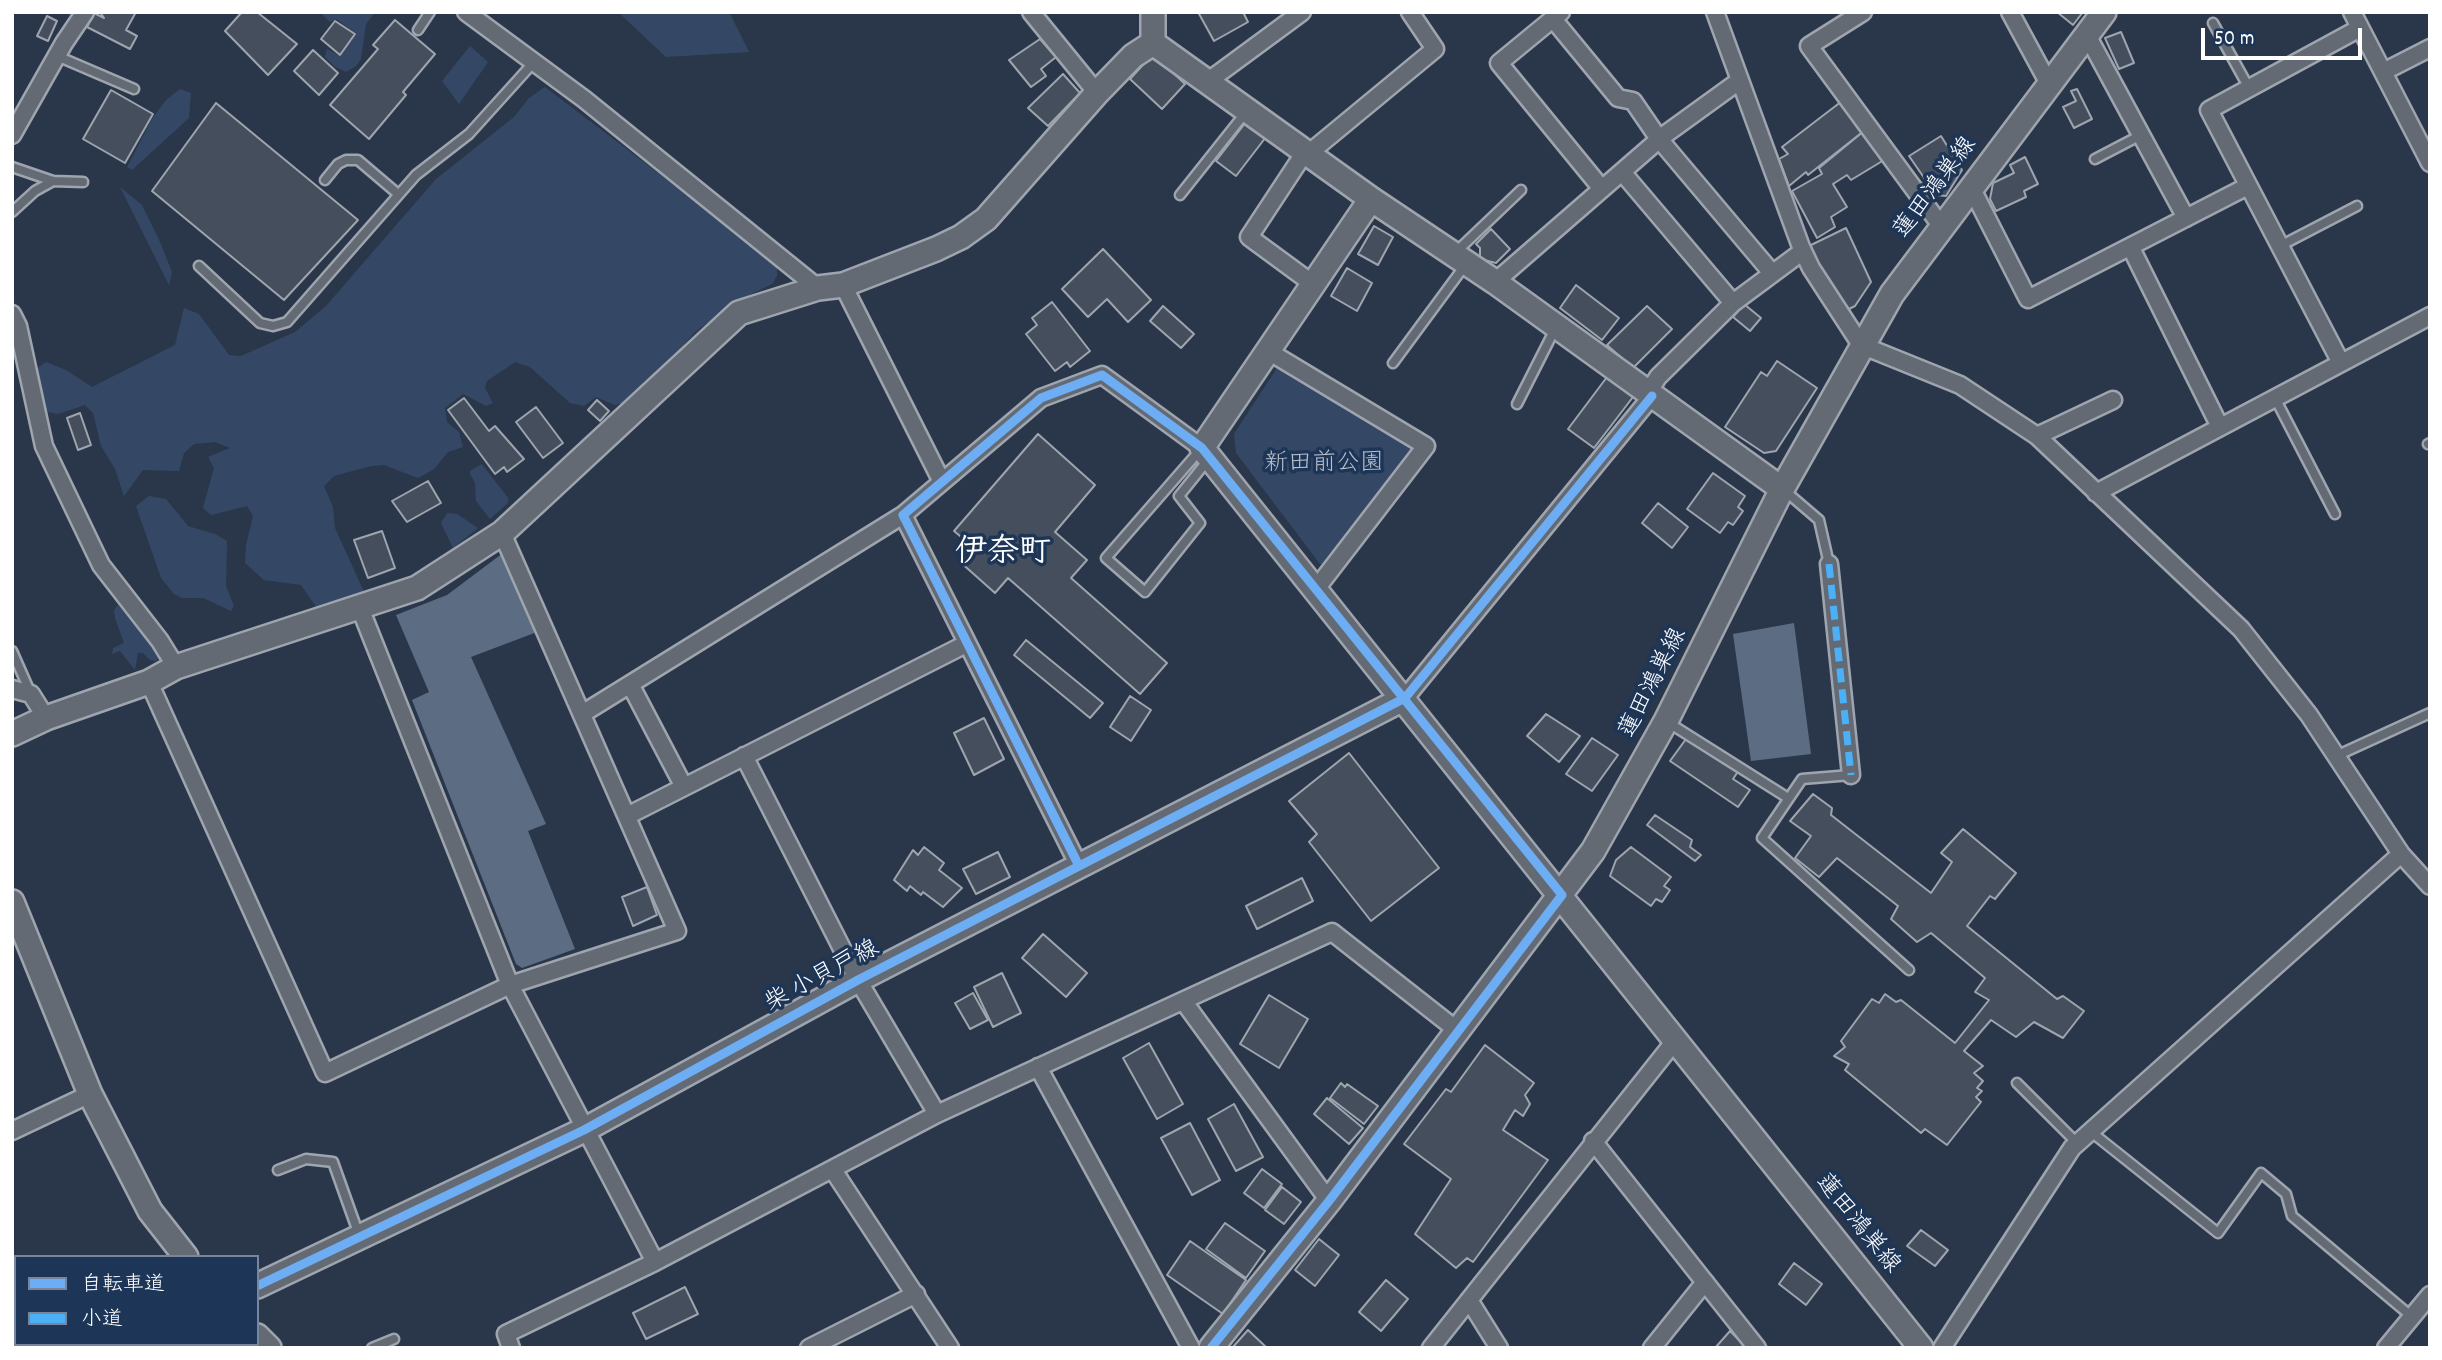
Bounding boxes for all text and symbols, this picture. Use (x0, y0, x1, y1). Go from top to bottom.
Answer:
scale bar (2204, 14, 2365, 58)
text: 50 m (2214, 25, 2254, 55)
street label: 蓮田鴻巣線 (1889, 132, 1985, 246)
park label: 新田前公園 (1264, 452, 1384, 480)
district label: 伊奈町 (955, 537, 1051, 575)
street label: 蓮田鴻巣線 (1615, 624, 1695, 744)
street label: 柴 小貝戸線 (761, 936, 885, 1020)
street label: 蓮田鴻巣線 (1807, 1169, 1905, 1281)
legend (14, 1255, 259, 1346)
text: 自転車道 (81, 1271, 165, 1301)
text: 小道 (81, 1306, 123, 1336)

